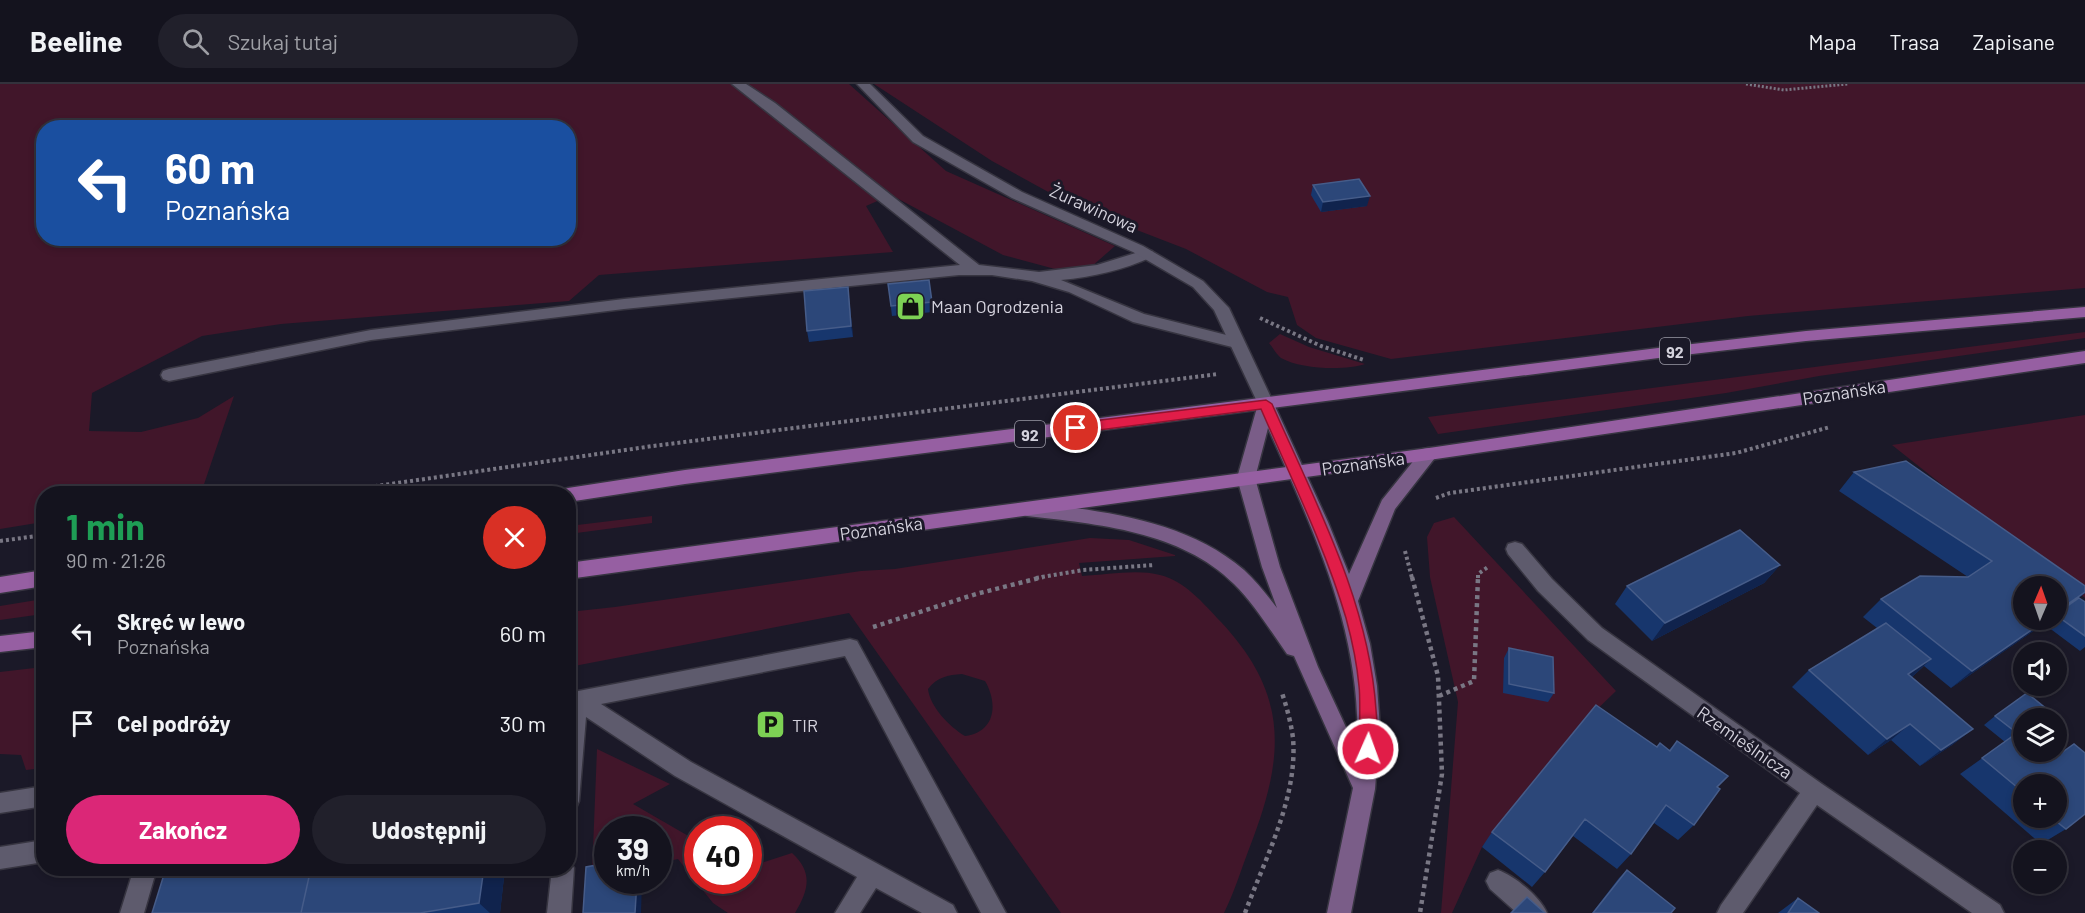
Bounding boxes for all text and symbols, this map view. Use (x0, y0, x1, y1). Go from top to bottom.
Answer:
search box (158, 14, 578, 68)
text: Beeline (30, 24, 122, 58)
icon: search (179, 25, 212, 58)
text: Szukaj tutaj (227, 28, 338, 54)
text: Mapa (1809, 29, 1857, 54)
text: Trasa (1890, 29, 1940, 54)
text: Zapisane (1973, 29, 2055, 54)
text: 60 m (165, 142, 255, 192)
icon: left (66, 144, 144, 222)
street label: Żurawinowa (1047, 179, 1141, 237)
text: Poznańska (165, 193, 290, 225)
shop icon: Maan Ogrodzenia (894, 290, 926, 322)
place label: Maan Ogrodzenia (931, 295, 1063, 317)
road number: 92 (1660, 338, 1690, 364)
street label: Poznańska (1801, 375, 1887, 409)
pin (1050, 402, 1101, 453)
icon: arrive (1059, 411, 1092, 444)
road number: 92 (1015, 421, 1045, 447)
street label: Poznańska (1320, 446, 1406, 480)
text: 1 min (66, 504, 145, 547)
button: close (483, 506, 546, 569)
street label: Poznańska (838, 511, 924, 545)
text: 90 m · 21:26 (66, 548, 166, 572)
north arrow (2013, 576, 2067, 630)
map controls (2013, 576, 2067, 894)
text: Skręć w lewo (117, 608, 245, 634)
icon: left (66, 617, 99, 650)
text: 60 m (500, 620, 546, 646)
text: Poznańska (117, 634, 210, 658)
button: sound (2013, 642, 2067, 696)
street label: Rzemieślnicza (1693, 701, 1797, 783)
icon: arrive (66, 707, 99, 740)
button: layers (2013, 708, 2067, 762)
parking icon: TIR (755, 709, 787, 741)
text: Cel podróży (117, 710, 231, 736)
text: 30 m (500, 710, 546, 736)
place label: TIR (792, 714, 818, 736)
position arrow (1336, 717, 1400, 781)
button: + (2013, 774, 2067, 828)
button: Zakończ (66, 795, 300, 864)
button: Udostępnij (312, 795, 546, 864)
speed limit sign: 40 (684, 816, 762, 894)
text: 39 (617, 830, 649, 866)
button: − (2013, 840, 2067, 894)
text: km/h (616, 861, 650, 879)

